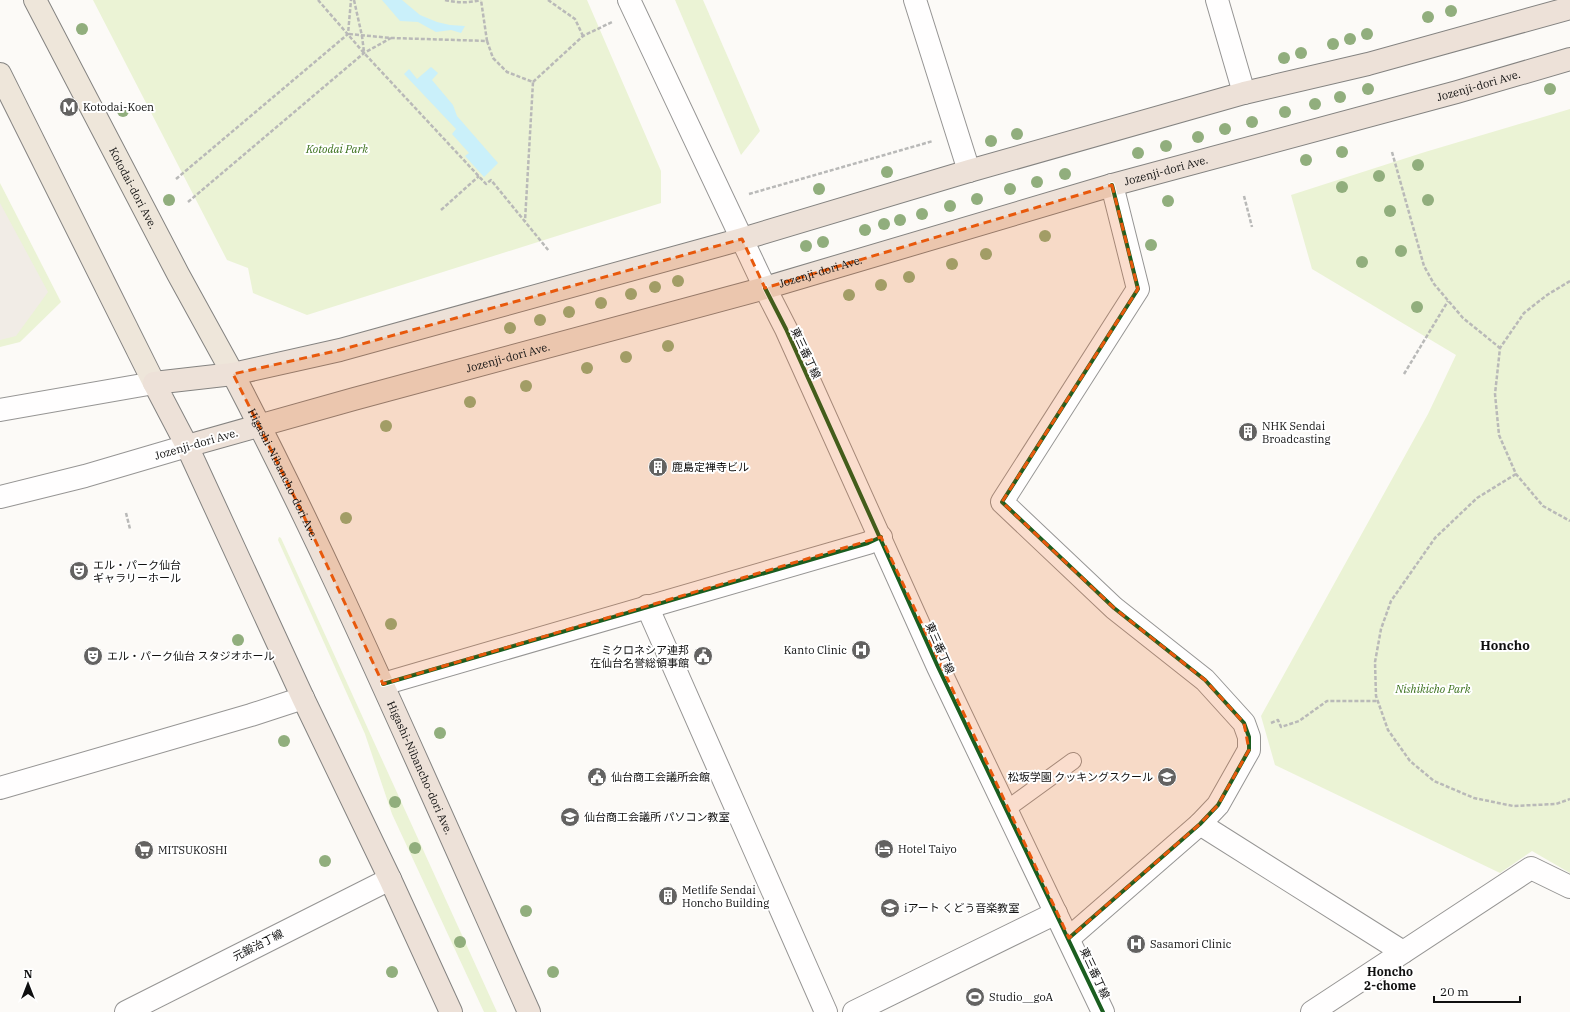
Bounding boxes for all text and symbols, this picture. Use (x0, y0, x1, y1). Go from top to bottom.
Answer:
street label: Jozenji-dori Ave. (1435, 67, 1522, 104)
metro station icon: Kotodai-Koen (58, 96, 80, 118)
place label: Kotodai-Koen (83, 100, 154, 114)
park label: Kotodai Park (305, 142, 368, 156)
street label: Kotodai-dori Ave. (106, 145, 160, 231)
street label: Jozenji-dori Ave. (1122, 152, 1209, 188)
street label: Jozenji-dori Ave. (777, 253, 864, 291)
street label: 東三番丁線 (788, 325, 824, 381)
street label: Jozenji-dori Ave. (464, 339, 552, 375)
street label: Higashi-Nibancho-dori Ave. (245, 406, 321, 542)
place label: NHK Sendai Broadcasting (1262, 419, 1331, 446)
building icon: NHK Sendai Broadcasting (1237, 421, 1259, 443)
street label: Jozenji-dori Ave. (153, 425, 239, 463)
building icon: 鹿島定禅寺ビル (647, 456, 669, 478)
place label: 鹿島定禅寺ビル (672, 460, 749, 474)
place label: エル・パーク仙台 ギャラリーホール (93, 558, 181, 585)
theatre icon: エル・パーク仙台 ギャラリーホール (68, 560, 90, 582)
street label: 東三番丁線 (922, 620, 958, 676)
district label: Honcho (1480, 637, 1530, 654)
hospital icon: Kanto Clinic (850, 639, 872, 661)
place label: ミクロネシア連邦 在仙台名誉総領事館 (590, 643, 689, 670)
place label: Kanto Clinic (784, 643, 847, 657)
theatre icon: エル・パーク仙台 スタジオホール (82, 645, 104, 667)
public building icon: ミクロネシア連邦 在仙台名誉総領事館 (692, 645, 714, 667)
place label: エル・パーク仙台 スタジオホール (107, 649, 275, 663)
park label: Nishikicho Park (1394, 682, 1471, 696)
street label: Higashi-Nibancho-dori Ave. (384, 699, 456, 837)
public building icon: 仙台商工会議所会館 (586, 766, 608, 788)
school or university icon: 松坂学園 クッキングスクール (1156, 766, 1178, 788)
place label: 仙台商工会議所会館 (611, 770, 710, 784)
place label: 松坂学園 クッキングスクール (1008, 770, 1153, 784)
school or university icon: 仙台商工会議所 パソコン教室 (559, 806, 581, 828)
place label: 仙台商工会議所 パソコン教室 (584, 810, 730, 824)
hotel icon: Hotel Taiyo (873, 838, 895, 860)
supermarket icon: MITSUKOSHI (133, 839, 155, 861)
place label: Hotel Taiyo (898, 842, 957, 856)
place label: MITSUKOSHI (158, 843, 228, 857)
place label: Metlife Sendai Honcho Building (682, 883, 769, 910)
building icon: Metlife Sendai Honcho Building (657, 885, 679, 907)
school or university icon: iアート くどう音楽教室 (879, 897, 901, 919)
place label: iアート くどう音楽教室 (904, 901, 1019, 915)
street label: 元鍛治丁線 (230, 926, 286, 964)
hospital icon: Sasamori Clinic (1125, 933, 1147, 955)
place label: Sasamori Clinic (1150, 937, 1232, 951)
street label: 東三番丁線 (1077, 945, 1113, 1001)
north arrow (8, 964, 48, 1004)
district label: Honcho 2-chome (1364, 964, 1416, 993)
text: N (24, 967, 33, 981)
scale bar (1434, 978, 1520, 1004)
text: 20 m (1440, 984, 1469, 999)
sports icon: Studio＿goA (964, 986, 986, 1008)
place label: Studio＿goA (989, 990, 1054, 1004)

